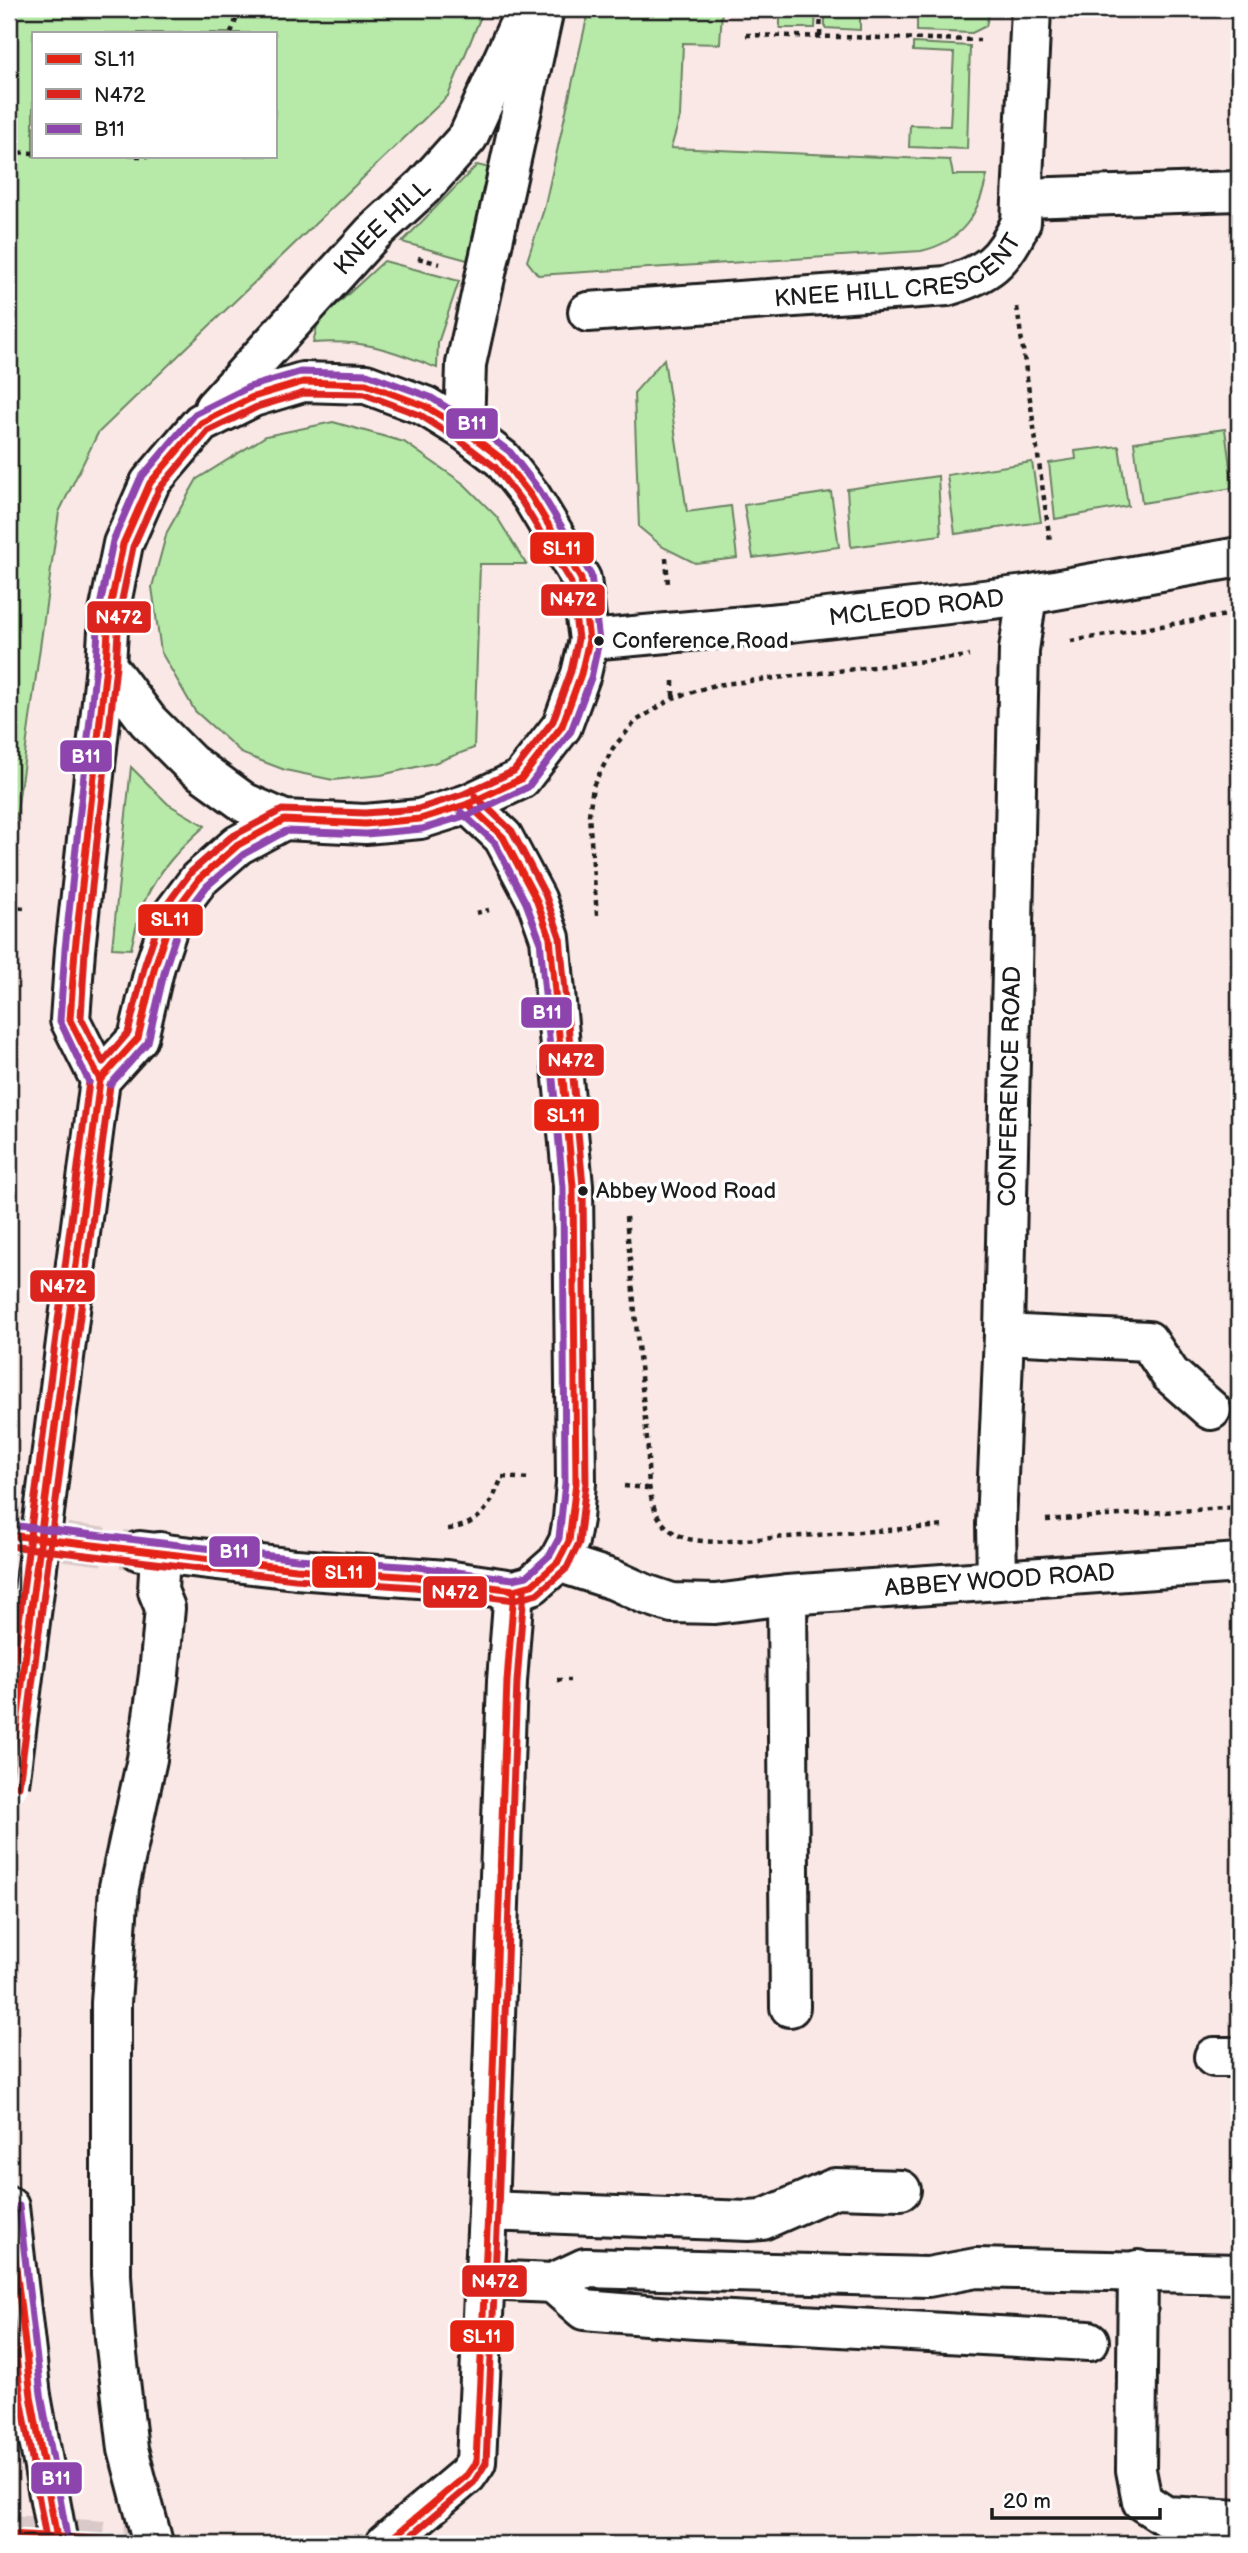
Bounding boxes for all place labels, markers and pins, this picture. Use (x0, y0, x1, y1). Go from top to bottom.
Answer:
place label: Conference Road (612, 628, 789, 655)
marker: Conference Road (592, 634, 606, 648)
place label: Abbey Wood Road (596, 1178, 776, 1205)
marker: Abbey Wood Road (576, 1184, 590, 1198)

